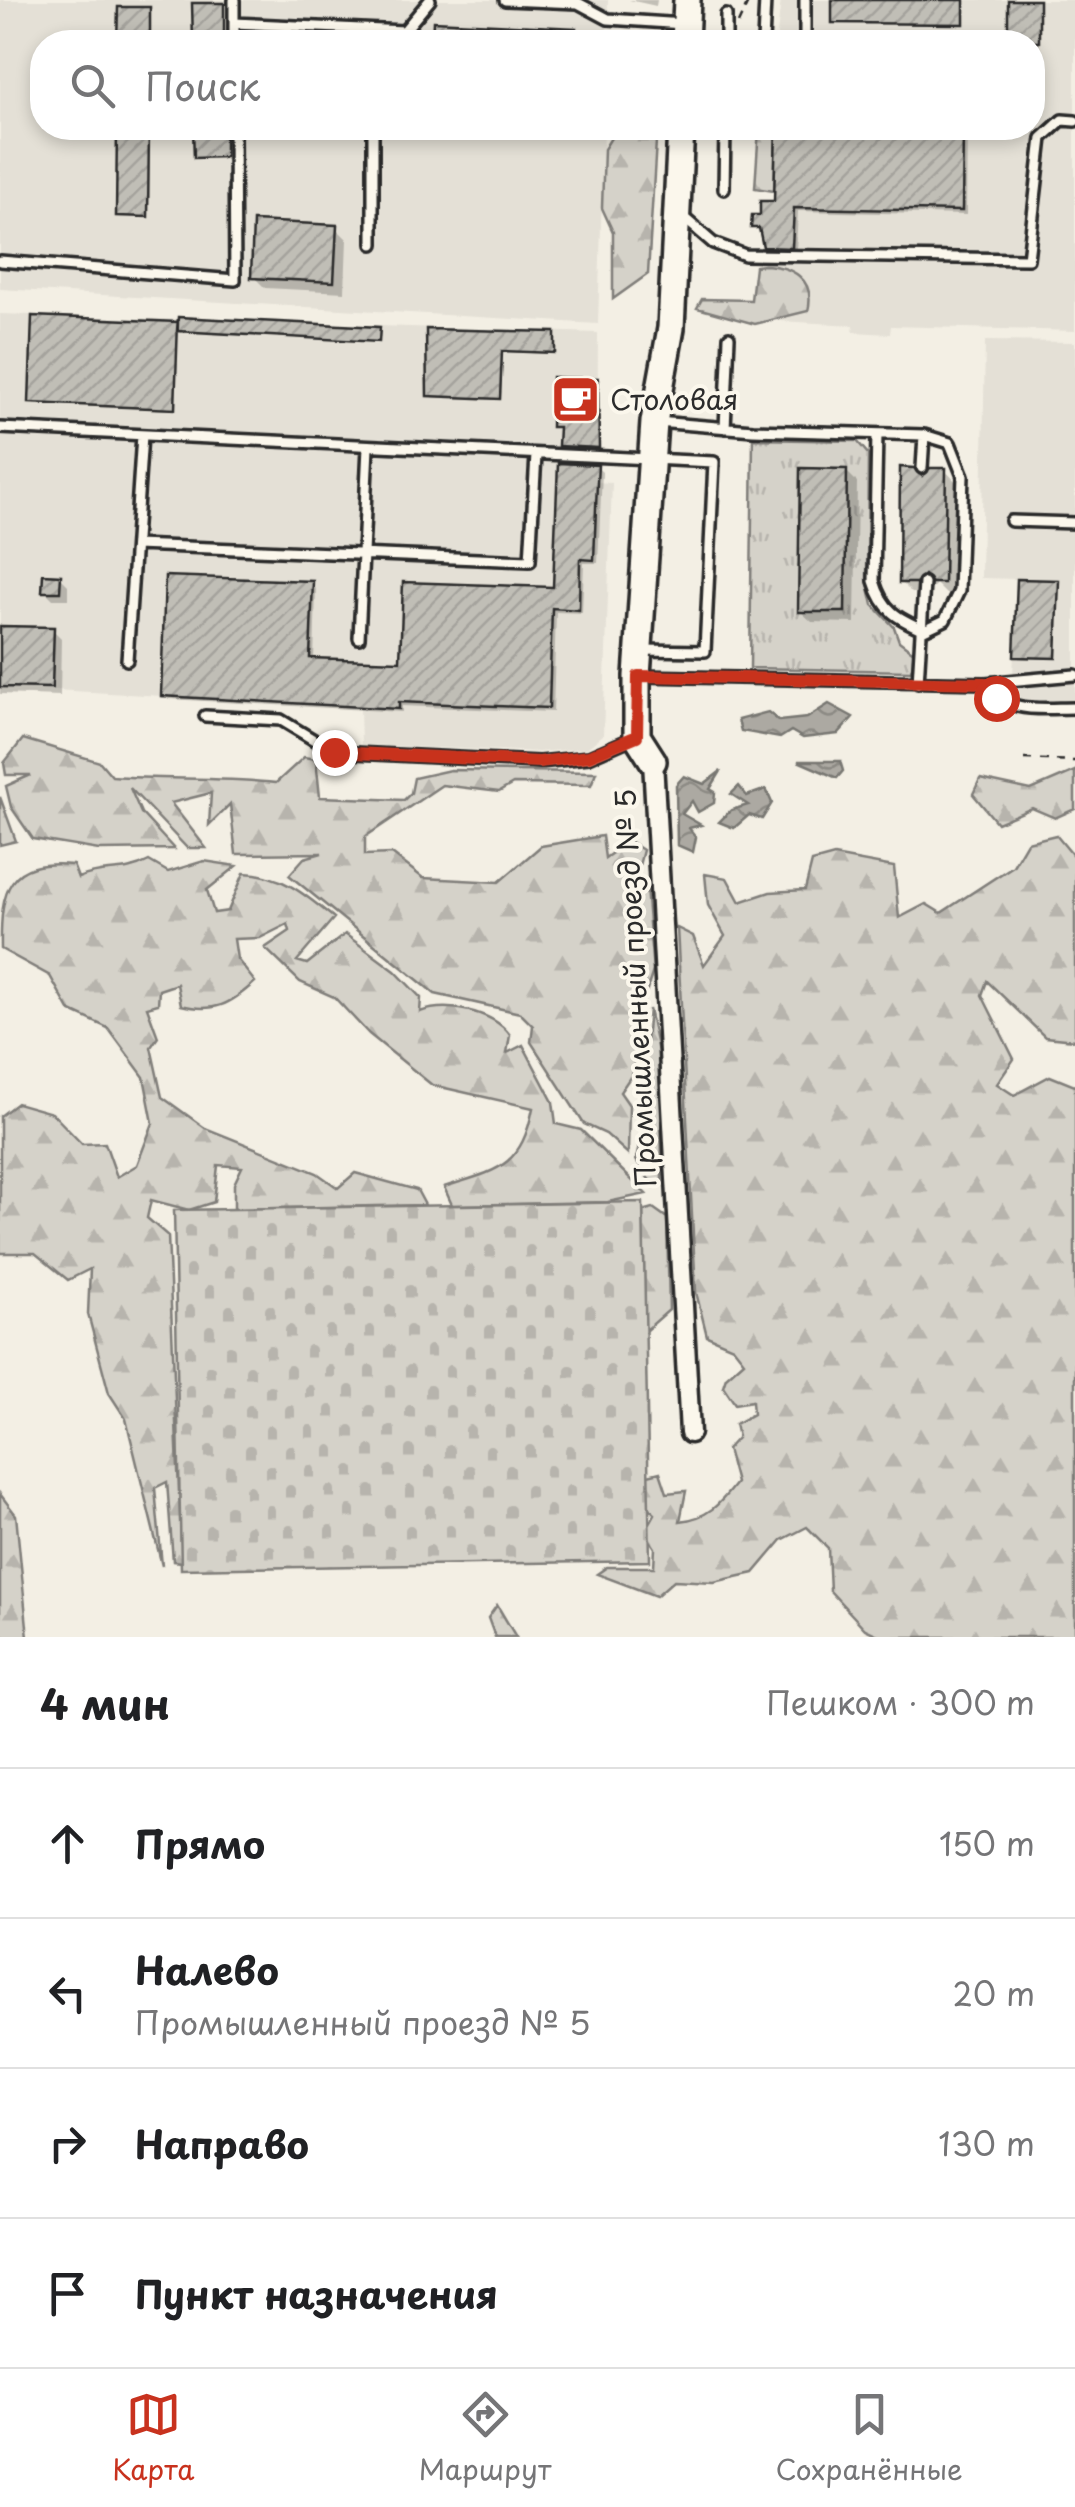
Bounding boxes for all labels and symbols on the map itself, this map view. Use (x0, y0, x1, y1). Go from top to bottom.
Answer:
cafe icon: Столовая (549, 374, 601, 426)
place label: Столовая (610, 377, 738, 420)
route start (974, 676, 1020, 722)
route end (312, 730, 358, 776)
street label: Промышленный проезд № 5 (603, 788, 666, 1188)

